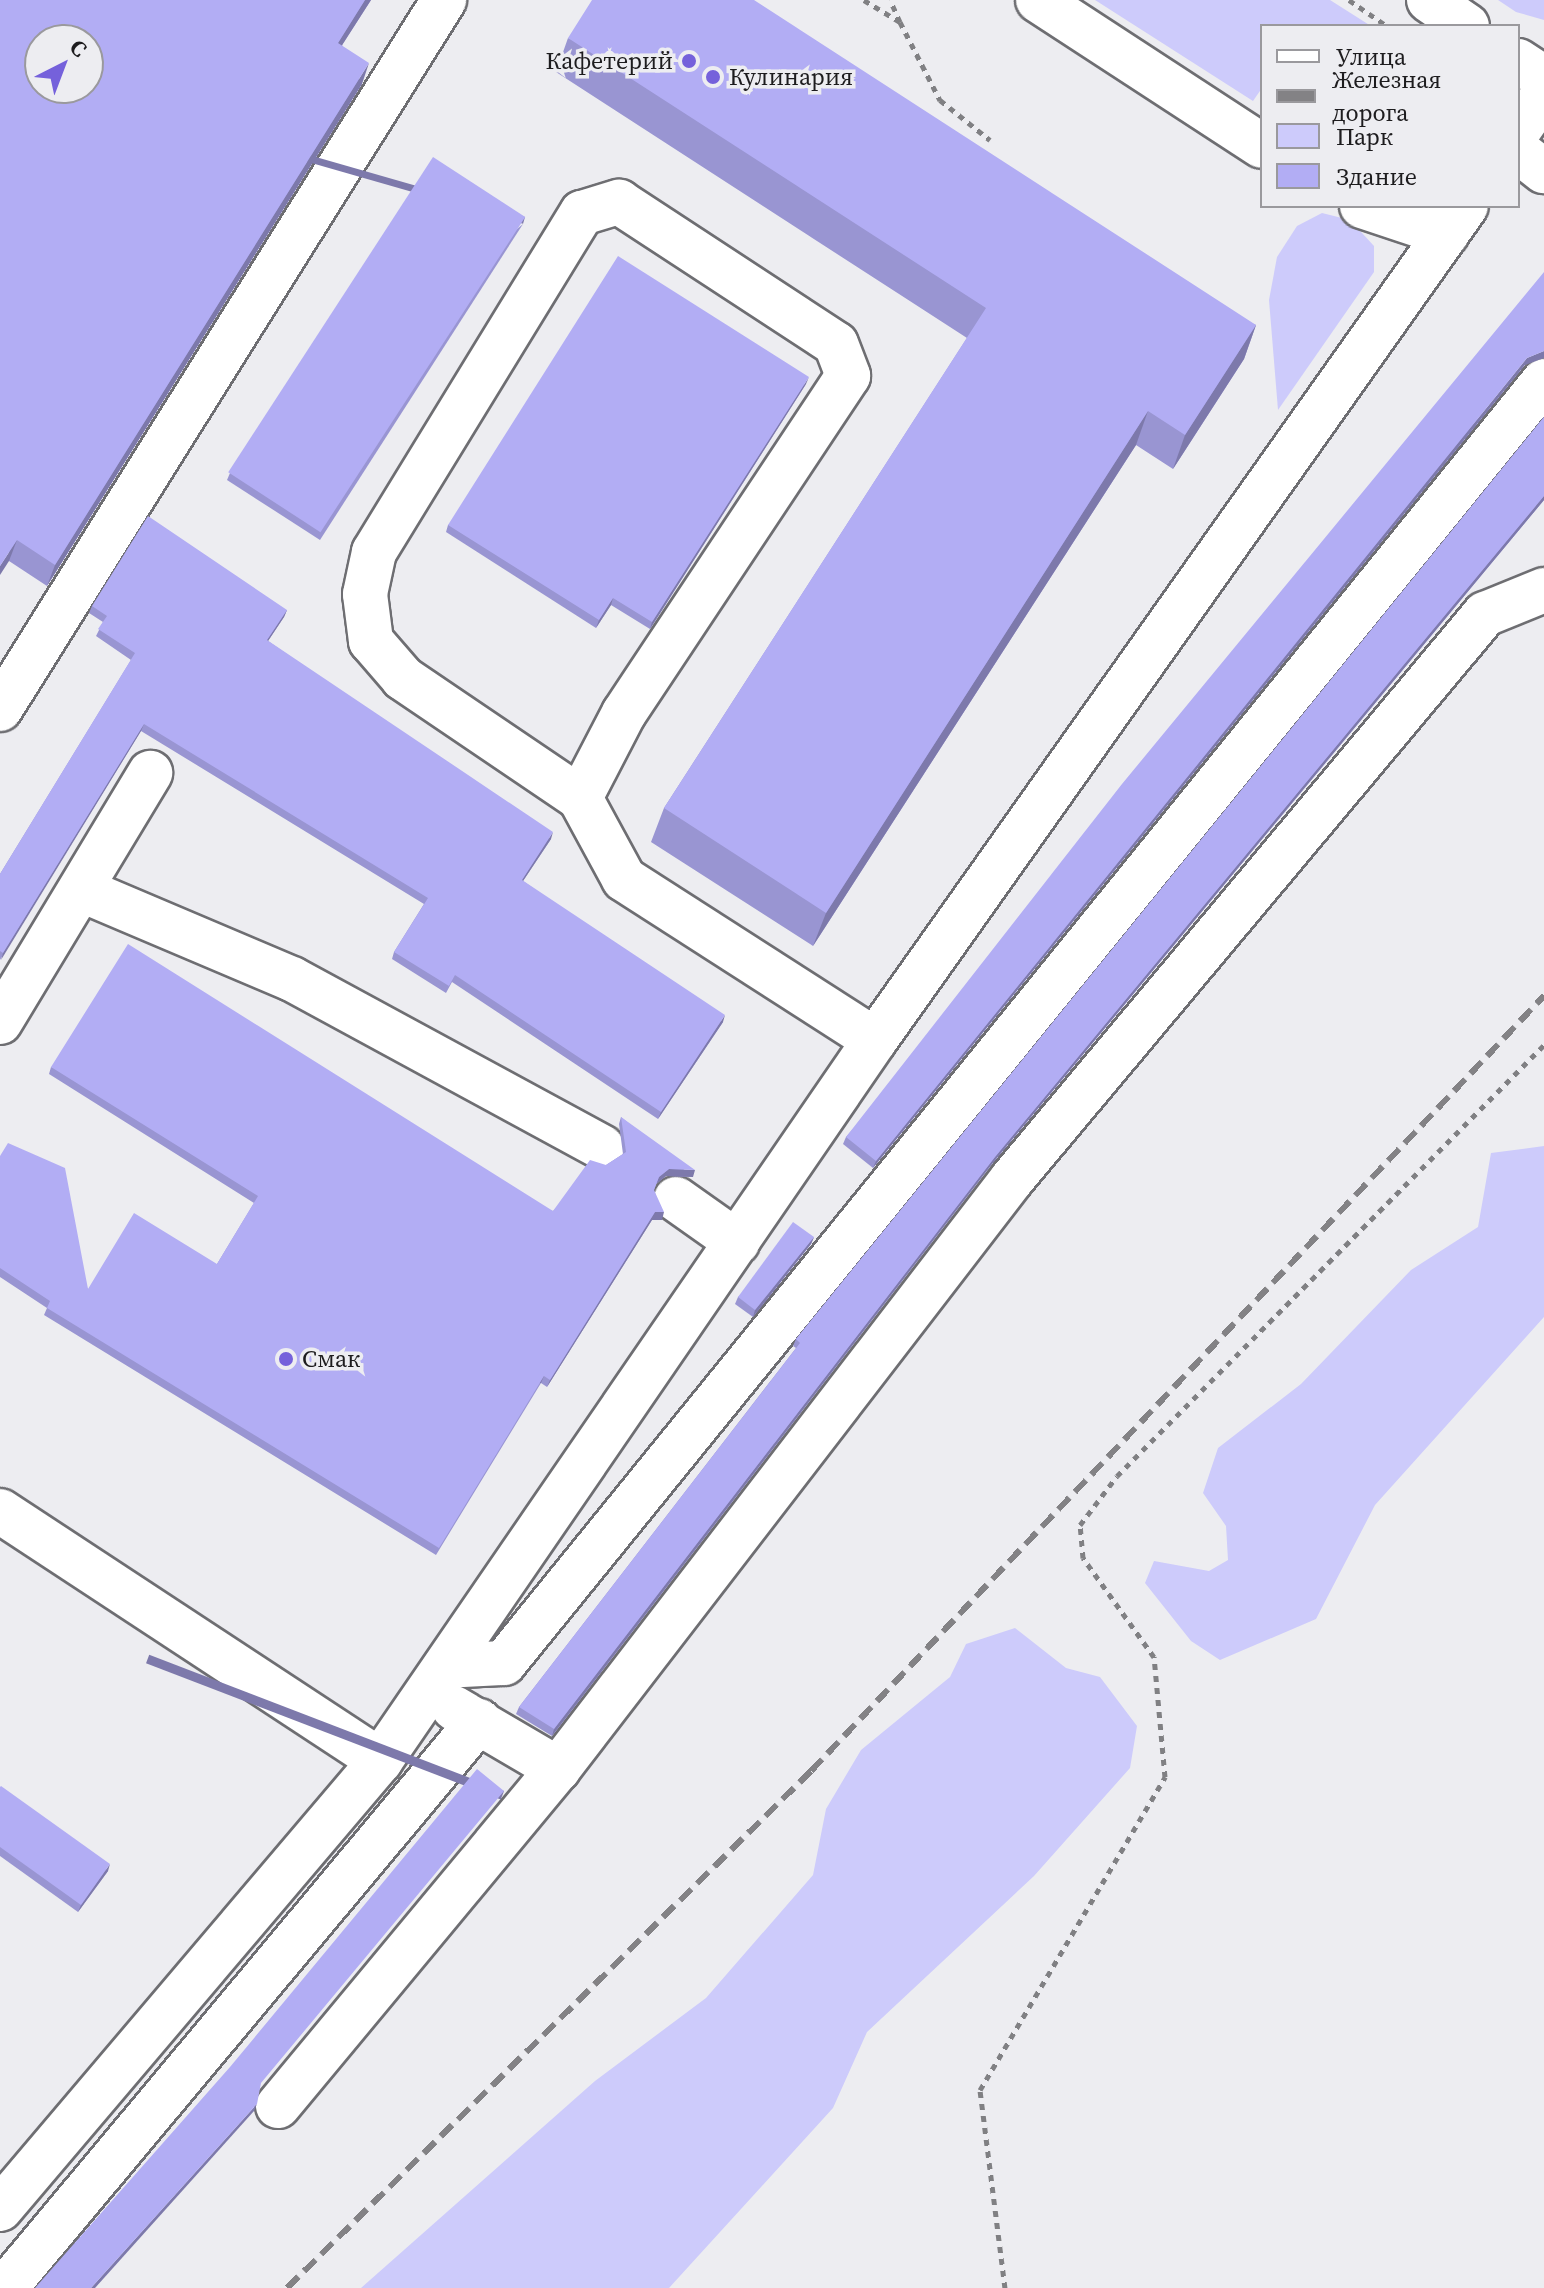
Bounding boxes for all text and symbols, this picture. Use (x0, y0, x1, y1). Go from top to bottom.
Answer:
north arrow (24, 24, 104, 104)
legend (1260, 24, 1520, 208)
text: С (64, 32, 94, 63)
text: Улица (1336, 40, 1406, 73)
place label: Кафетерий (546, 47, 673, 75)
marker: Кафетерий (680, 52, 698, 70)
place label: Кулинария (729, 63, 853, 91)
text: Железная дорога (1332, 63, 1441, 129)
marker: Кулинария (704, 68, 722, 86)
text: Парк (1336, 120, 1393, 153)
text: Здание (1336, 160, 1417, 193)
place label: Смак (302, 1345, 360, 1373)
marker: Смак (277, 1350, 295, 1368)

